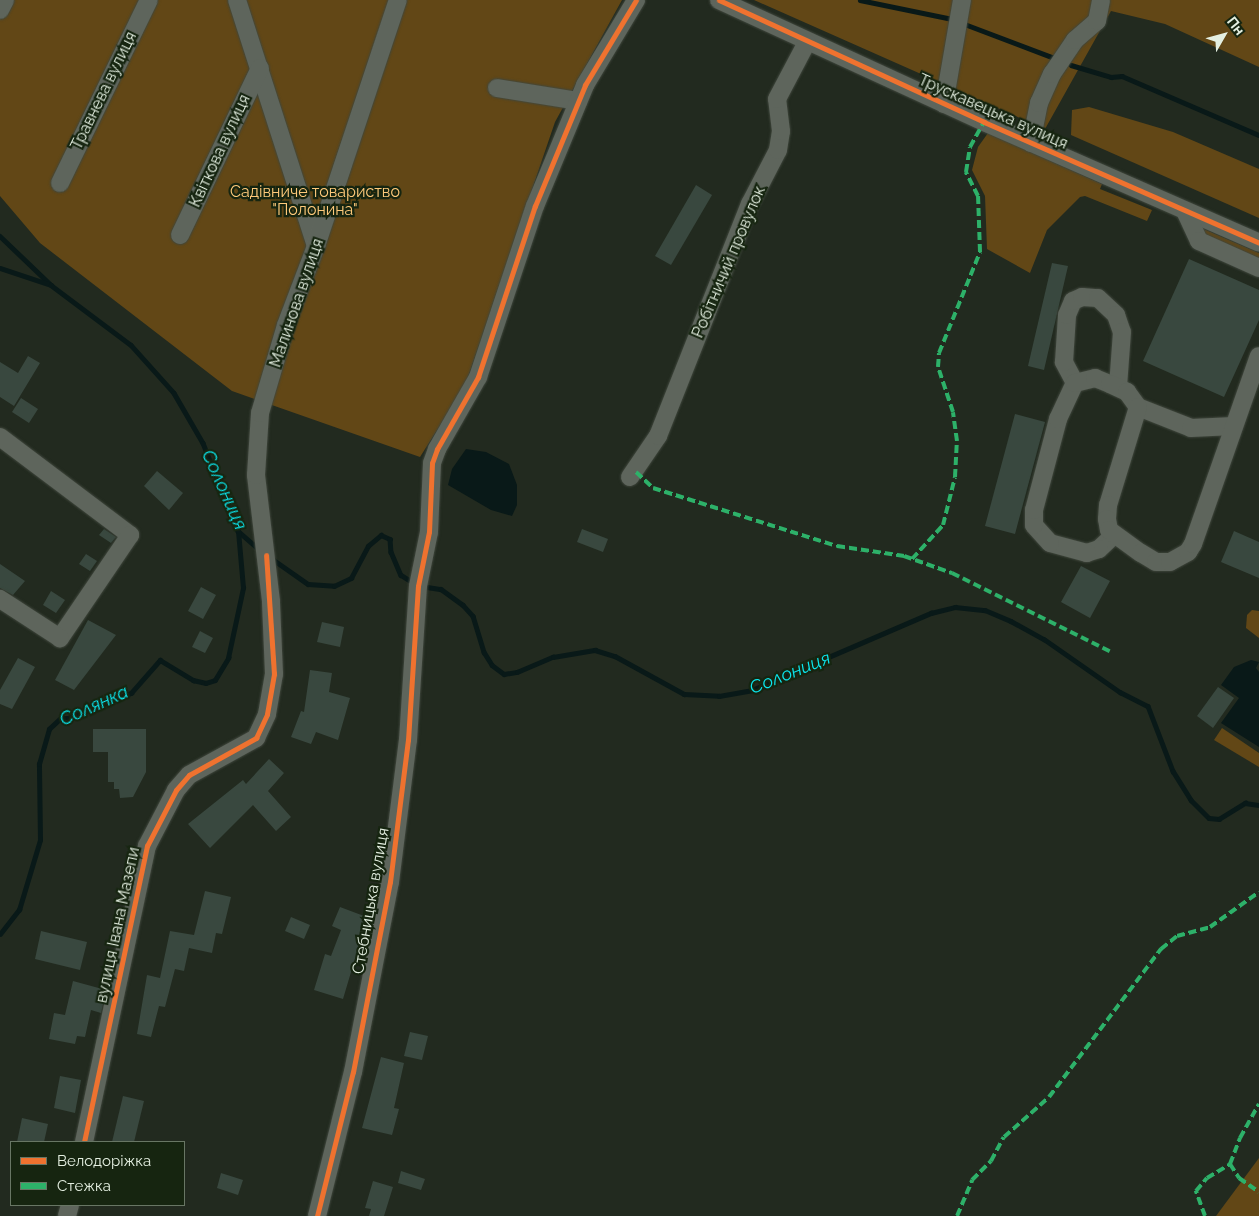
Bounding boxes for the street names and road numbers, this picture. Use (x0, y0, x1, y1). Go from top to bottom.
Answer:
street label: Травнева вулиця (67, 29, 141, 153)
street label: Трускавецька вулиця (915, 70, 1071, 154)
street label: Квіткова вулиця (186, 92, 254, 210)
street label: Робітничий провулок (688, 183, 770, 341)
street label: Малинова вулиця (266, 236, 328, 370)
street label: Стебницька вулиця (349, 826, 393, 976)
street label: вулиця Івана Мазепи (92, 845, 144, 1005)

